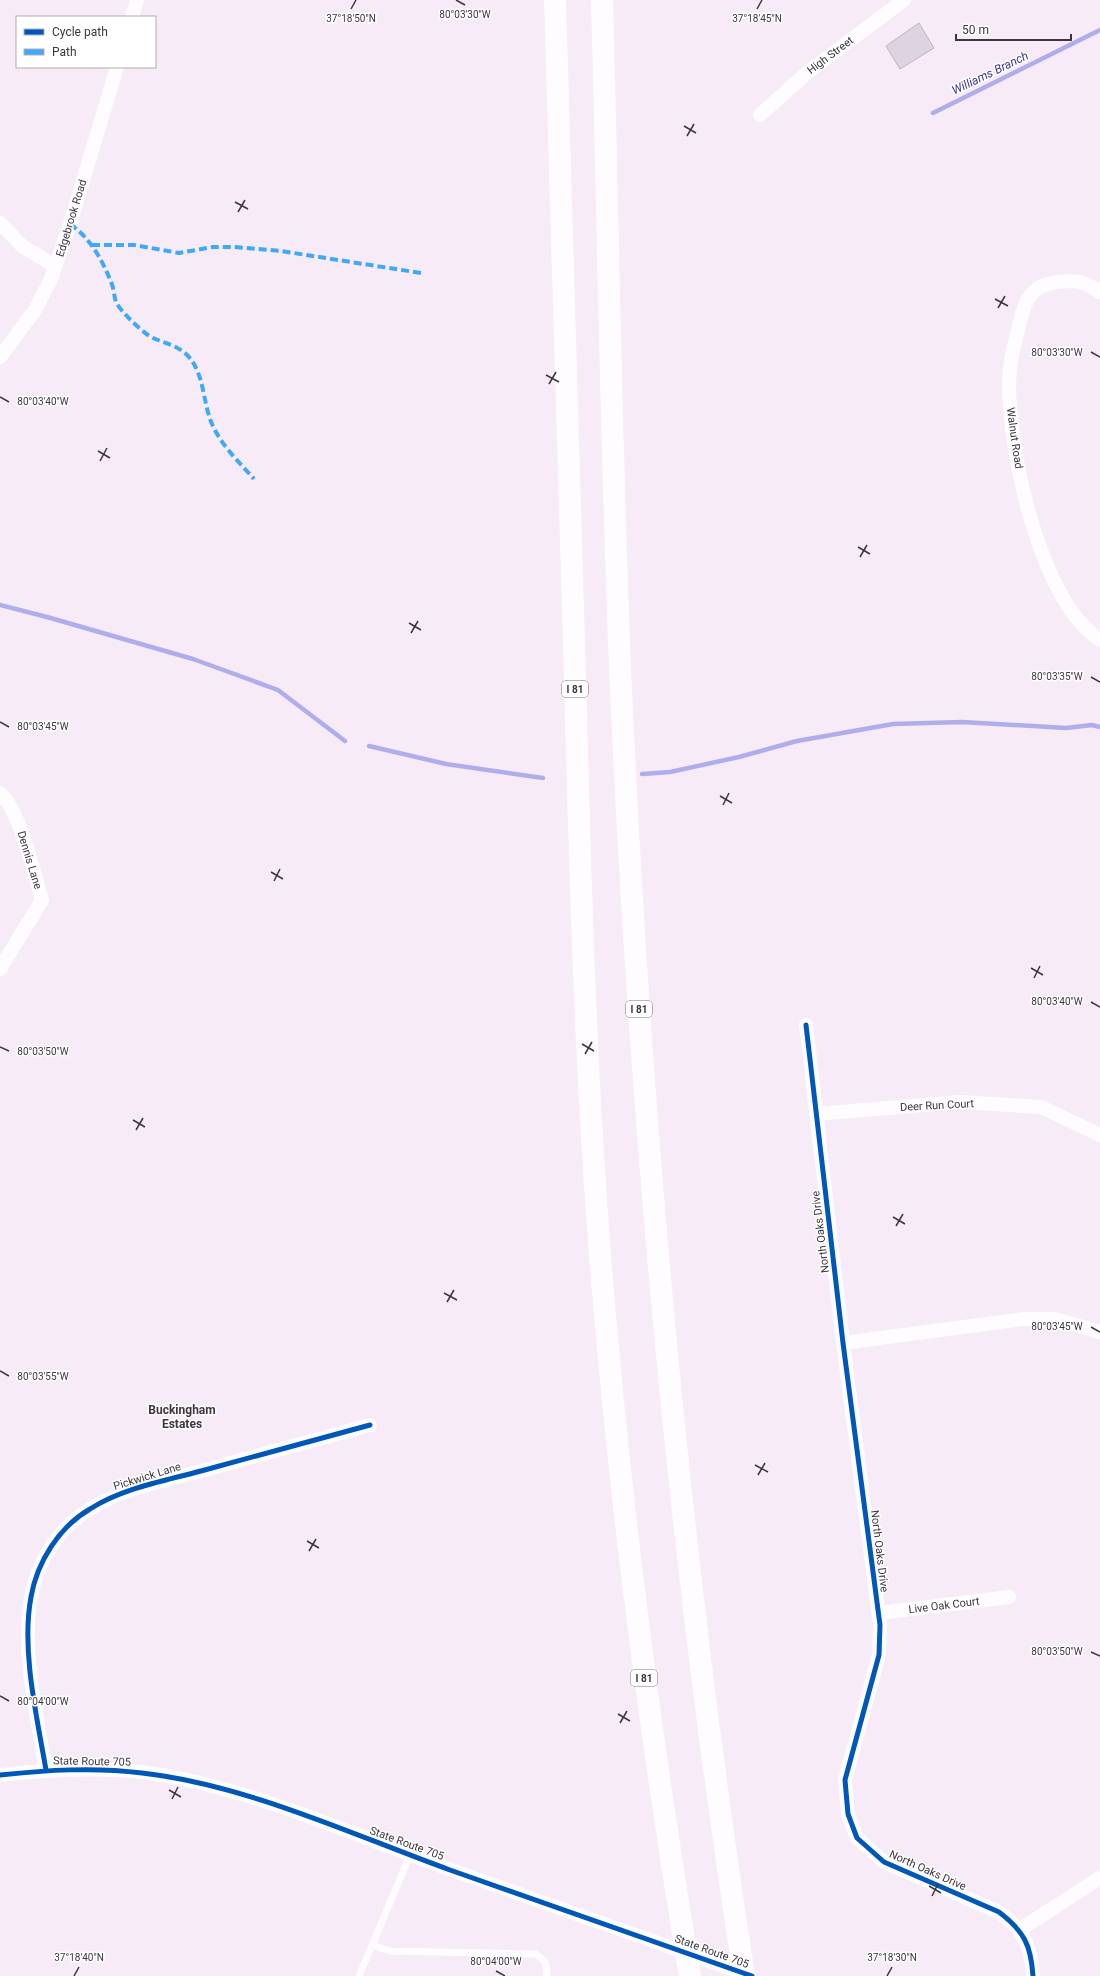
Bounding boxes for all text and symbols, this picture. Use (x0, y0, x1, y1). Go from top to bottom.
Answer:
text: 80°03'30"W (439, 9, 491, 20)
text: 37°18'50"N (326, 13, 376, 24)
text: 37°18'45"N (732, 13, 782, 24)
legend (16, 16, 156, 68)
scale bar (956, 16, 1071, 42)
text: 50 m (962, 23, 989, 37)
text: Cycle path (52, 25, 108, 39)
street label: High Street (805, 34, 856, 77)
text: Path (52, 45, 77, 59)
water label: Williams Branch (949, 48, 1031, 98)
street label: Edgebrook Road (54, 178, 89, 258)
text: 80°03'30"W (1031, 347, 1083, 358)
text: 80°03'40"W (17, 396, 69, 407)
street label: Walnut Road (1004, 406, 1025, 470)
text: 80°03'35"W (1031, 671, 1083, 682)
road number: I 81 (562, 681, 588, 697)
text: 80°03'45"W (17, 721, 69, 732)
street label: Dennis Lane (15, 830, 45, 891)
text: 80°03'40"W (1031, 996, 1083, 1007)
road number: I 81 (626, 1001, 652, 1017)
text: 80°03'50"W (17, 1046, 69, 1057)
street label: Deer Run Court (900, 1097, 975, 1114)
street label: North Oaks Drive (809, 1190, 832, 1274)
text: 80°03'45"W (1031, 1321, 1083, 1332)
text: 80°03'55"W (17, 1371, 69, 1382)
district label: Buckingham Estates (148, 1403, 216, 1431)
street label: Pickwick Lane (112, 1460, 183, 1493)
street label: North Oaks Drive (868, 1509, 891, 1593)
street label: Live Oak Court (908, 1595, 981, 1616)
text: 80°03'50"W (1031, 1646, 1083, 1657)
road number: I 81 (631, 1670, 657, 1686)
text: 80°04'00"W (17, 1696, 69, 1707)
street label: State Route 705 (53, 1754, 131, 1769)
street label: State Route 705 (368, 1824, 446, 1863)
street label: North Oaks Drive (887, 1848, 968, 1893)
street label: State Route 705 (673, 1932, 751, 1971)
text: 37°18'40"N (54, 1952, 104, 1963)
text: 37°18'30"N (867, 1952, 917, 1963)
text: 80°04'00"W (470, 1956, 522, 1967)

